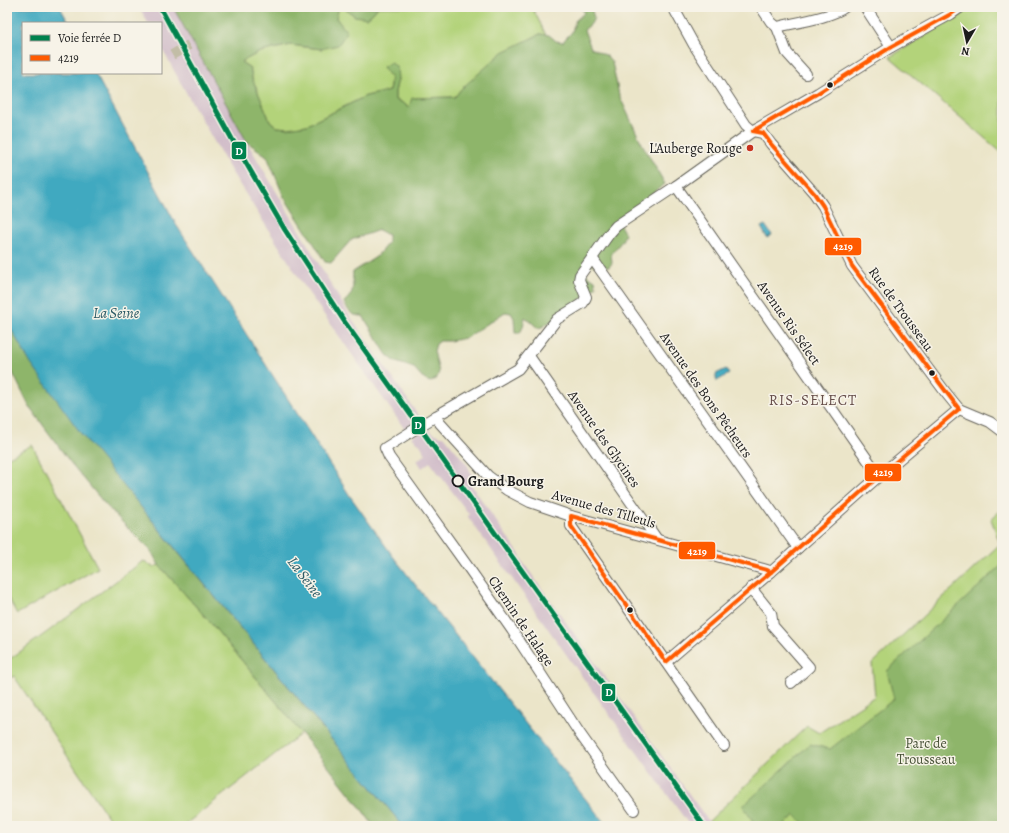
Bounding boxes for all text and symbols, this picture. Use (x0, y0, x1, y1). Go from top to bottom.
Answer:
legend (22, 22, 162, 74)
north arrow (947, 22, 987, 62)
text: Voie ferrée D (57, 30, 121, 46)
text: N (960, 43, 971, 59)
text: 4219 (58, 50, 79, 66)
unlabelled marker (825, 80, 835, 90)
place label: L'Auberge Rouge (649, 139, 742, 158)
line badge: D (231, 141, 247, 160)
marker: L'Auberge Rouge (745, 143, 755, 153)
text: D (235, 144, 243, 159)
line badge: 4219 (824, 237, 862, 256)
text: 4219 (833, 239, 853, 254)
street label: Rue de Trousseau (864, 263, 938, 355)
street label: Avenue Ris Sélect (752, 276, 825, 369)
water label: La Seine (93, 303, 140, 323)
street label: Avenue des Bons Pêcheurs (655, 327, 757, 462)
unlabelled marker (927, 368, 937, 378)
street label: Avenue des Glycines (563, 386, 645, 491)
district label: RIS-SELECT (769, 390, 857, 410)
line badge: D (411, 416, 426, 435)
text: D (414, 418, 422, 433)
line badge: 4219 (864, 463, 902, 482)
text: 4219 (873, 465, 893, 480)
place label: Grand Bourg (468, 472, 544, 491)
marker: Grand Bourg (451, 474, 465, 488)
street label: Avenue des Tilleuls (549, 485, 658, 533)
line badge: 4219 (678, 541, 716, 560)
text: 4219 (687, 544, 707, 559)
water label: La Seine (283, 553, 327, 602)
street label: Chemin de Halage (484, 572, 558, 670)
unlabelled marker (625, 605, 635, 615)
line badge: D (601, 683, 616, 702)
text: D (605, 685, 613, 700)
park label: Parc de Trousseau (897, 734, 956, 769)

